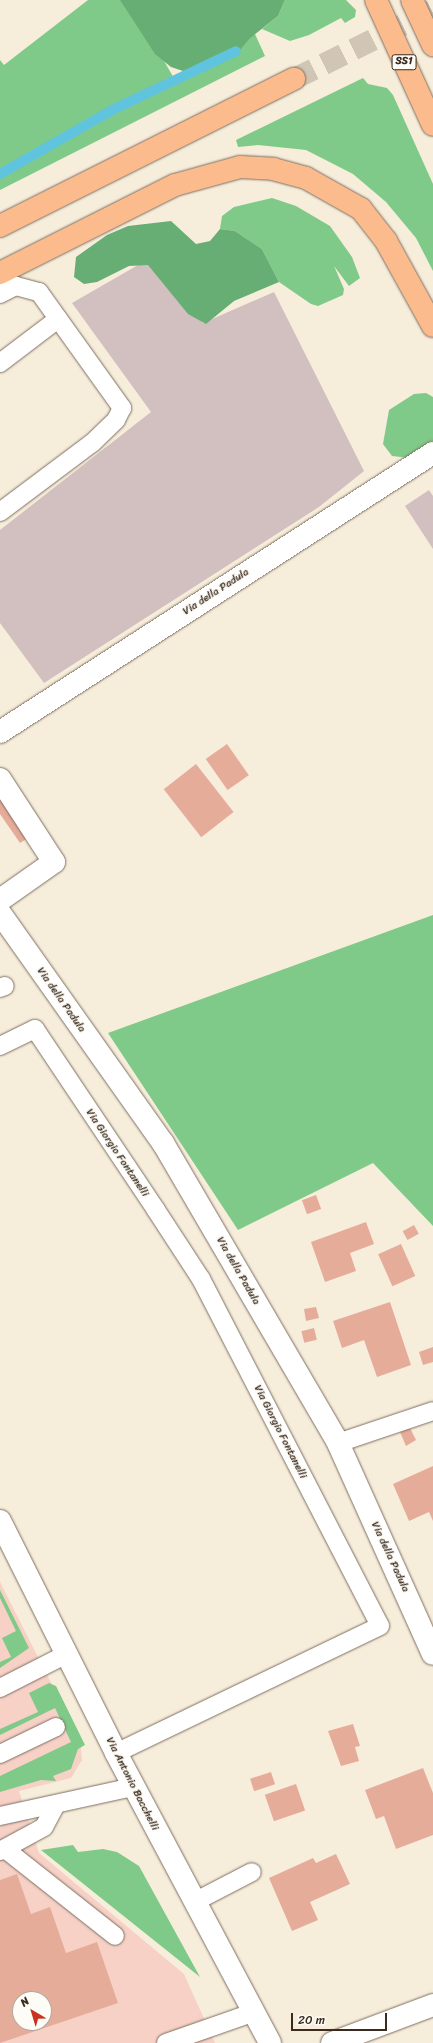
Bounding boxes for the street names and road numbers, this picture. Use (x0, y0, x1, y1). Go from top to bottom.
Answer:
road number: SS1 (391, 54, 417, 70)
street label: Via della Padula (180, 566, 252, 618)
street label: Via della Padula (34, 965, 88, 1035)
street label: Via Giorgio Fontanelli (83, 1106, 151, 1200)
street label: Via della Padula (213, 1235, 263, 1307)
street label: Via Giorgio Fontanelli (251, 1383, 309, 1481)
street label: Via della Padula (368, 1519, 412, 1595)
street label: Via Antonio Bacchelli (103, 1735, 161, 1833)

